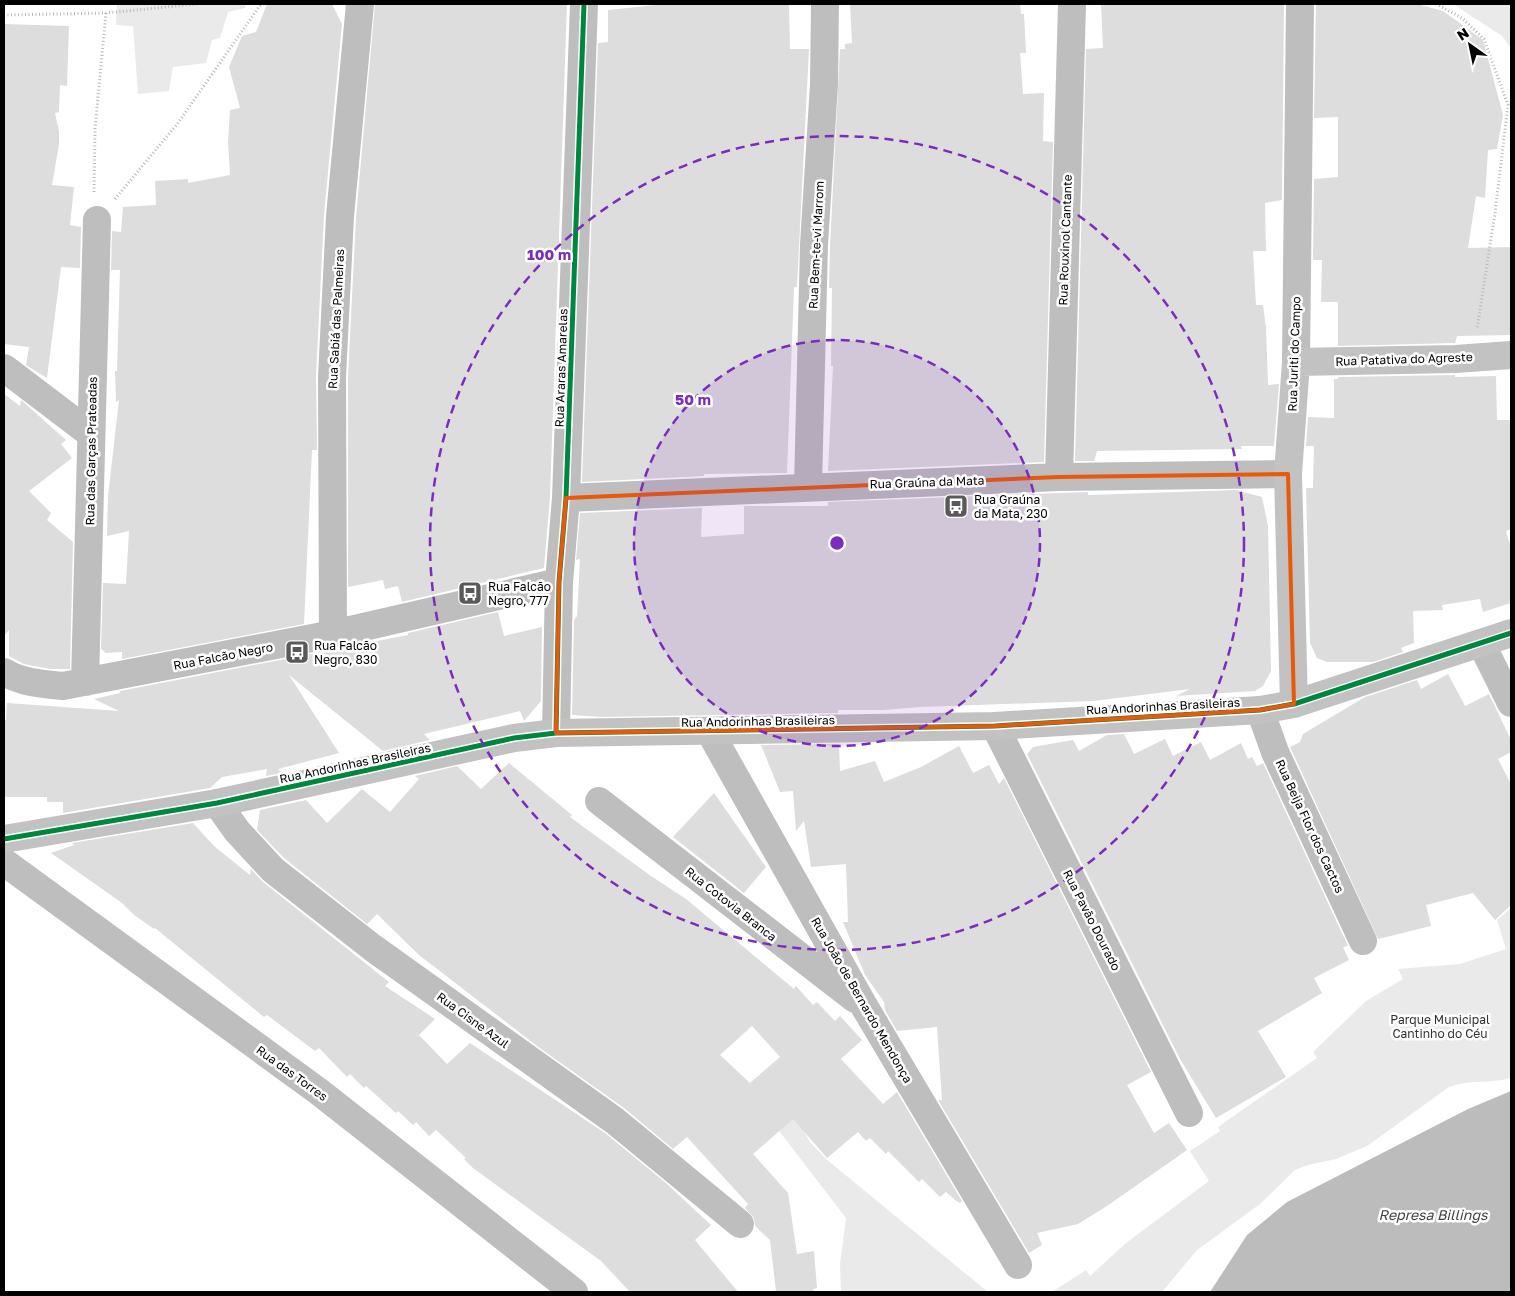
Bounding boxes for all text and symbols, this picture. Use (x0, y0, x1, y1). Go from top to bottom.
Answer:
north arrow (1445, 20, 1495, 70)
text: N (1454, 24, 1472, 44)
street label: Rua Rouxinol Cantante (1055, 174, 1075, 306)
street label: Rua Bem-te-vi Marrom (805, 181, 827, 309)
text: 100 m (527, 245, 571, 263)
street label: Rua Sabiá das Palmeiras (325, 249, 347, 389)
street label: Rua Juriti do Campo (1284, 296, 1304, 412)
street label: Rua Araras Amarelas (551, 308, 571, 428)
street label: Rua Patativa do Agreste (1335, 349, 1473, 369)
street label: Rua das Garças Prateadas (82, 376, 100, 526)
text: 50 m (675, 390, 711, 408)
street label: Rua Graúna da Mata (869, 472, 985, 492)
place label: Rua Graúna da Mata, 230 (974, 492, 1048, 521)
bus stop icon: Rua Graúna da Mata, 230 (943, 493, 969, 519)
centre of rings (828, 534, 846, 552)
place label: Rua Falcão Negro, 777 (488, 579, 551, 608)
bus stop icon: Rua Falcão Negro, 777 (457, 580, 483, 606)
place label: Rua Falcão Negro, 830 (314, 638, 377, 667)
street label: Rua Falcão Negro (172, 639, 274, 673)
bus stop icon: Rua Falcão Negro, 830 (284, 639, 310, 665)
street label: Rua Andorinhas Brasileiras (1086, 694, 1240, 718)
street label: Rua Andorinhas Brasileiras (681, 712, 835, 730)
street label: Rua Andorinhas Brasileiras (278, 740, 432, 786)
street label: Rua Beija Flor dos Cactos (1272, 757, 1348, 895)
street label: Rua Cotovia Branca (682, 864, 780, 944)
street label: Rua Pavão Dourado (1060, 867, 1124, 973)
street label: Rua João de Bernardo Mendonça (808, 914, 916, 1086)
street label: Rua Cisne Azul (434, 989, 512, 1051)
park label: Parque Municipal Cantinho do Céu (1390, 1012, 1490, 1041)
street label: Rua das Torres (253, 1042, 331, 1104)
water label: Represa Billings (1379, 1206, 1488, 1223)

